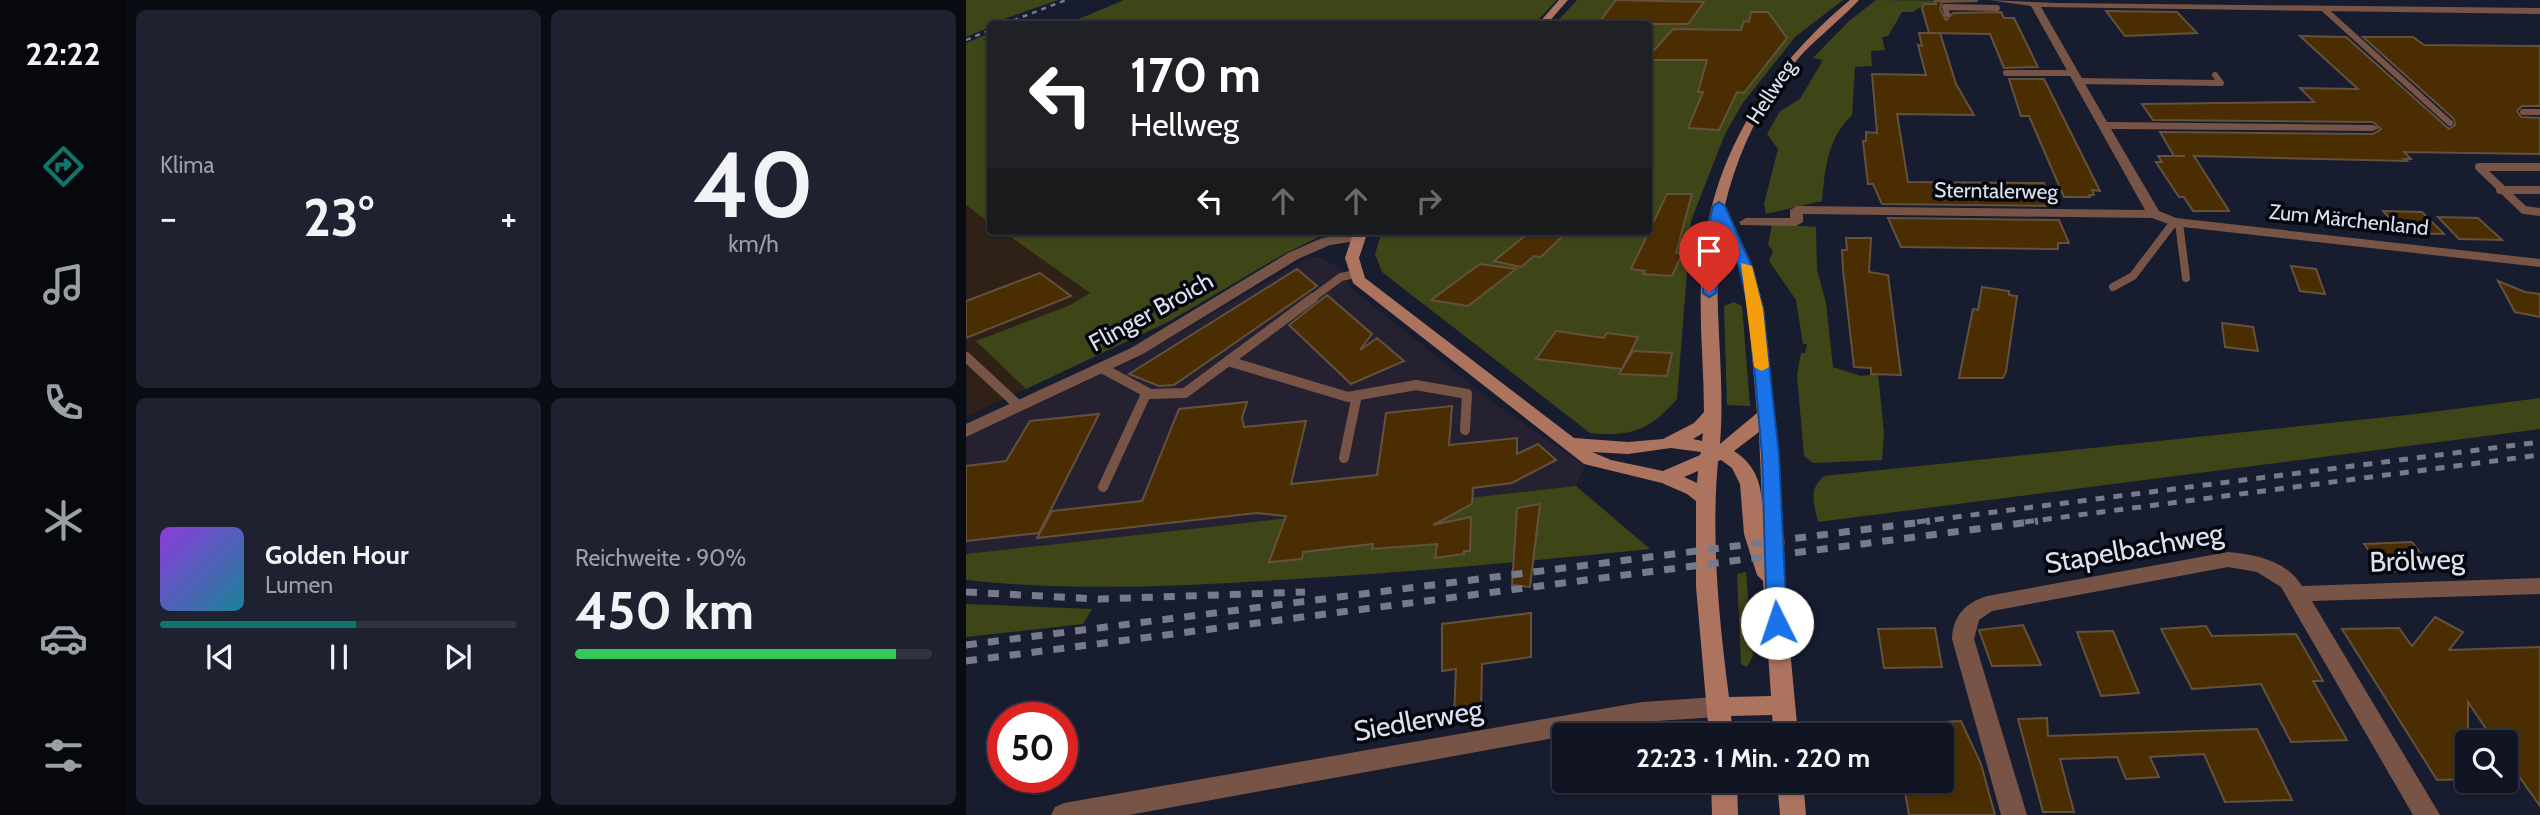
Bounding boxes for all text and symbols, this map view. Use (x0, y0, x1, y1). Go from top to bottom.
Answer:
text: 22:22 (26, 34, 100, 73)
text: 170 m (1130, 45, 1261, 104)
icon: left (1015, 49, 1106, 140)
street label: Hellweg (1741, 55, 1801, 128)
text: Hellweg (1130, 105, 1239, 144)
text: 40 (693, 129, 814, 240)
icon: directions (39, 142, 88, 191)
text: Klima (160, 151, 215, 179)
street label: Sterntalerweg (1934, 177, 2059, 204)
icon: left (1191, 182, 1229, 220)
icon: ahead (1264, 182, 1302, 220)
icon: ahead (1337, 182, 1375, 220)
icon: right (1410, 182, 1448, 220)
text: 23° (303, 186, 374, 249)
text: − (160, 194, 177, 241)
text: + (500, 194, 517, 241)
street label: Zum Märchenland (2268, 199, 2430, 240)
pin (1679, 221, 1739, 293)
text: km/h (728, 230, 779, 258)
icon: arrive (1690, 232, 1728, 270)
icon: music (39, 260, 88, 309)
street label: Flinger Broich (1084, 266, 1218, 358)
icon: phone (39, 378, 88, 427)
icon: climate (39, 496, 88, 545)
street label: Stapelbachweg (2042, 515, 2227, 580)
text: Golden Hour (265, 539, 408, 571)
street label: Brölweg (2369, 541, 2466, 579)
text: Reichweite · 90% (575, 544, 746, 572)
text: Lumen (265, 571, 333, 599)
text: 450 km (575, 579, 754, 642)
position arrow (1740, 586, 1814, 660)
icon: car (39, 614, 88, 663)
icon: previous (201, 638, 239, 676)
icon: pause (320, 638, 358, 676)
icon: next (439, 638, 477, 676)
street label: Siedlerweg (1351, 692, 1486, 748)
speed limit sign: 50 (987, 702, 1078, 793)
map controls (2455, 730, 2518, 793)
button: search (2455, 730, 2518, 793)
icon: filters (39, 731, 88, 780)
text: 22:23 · 1 Min. · 220 m (1636, 742, 1870, 774)

